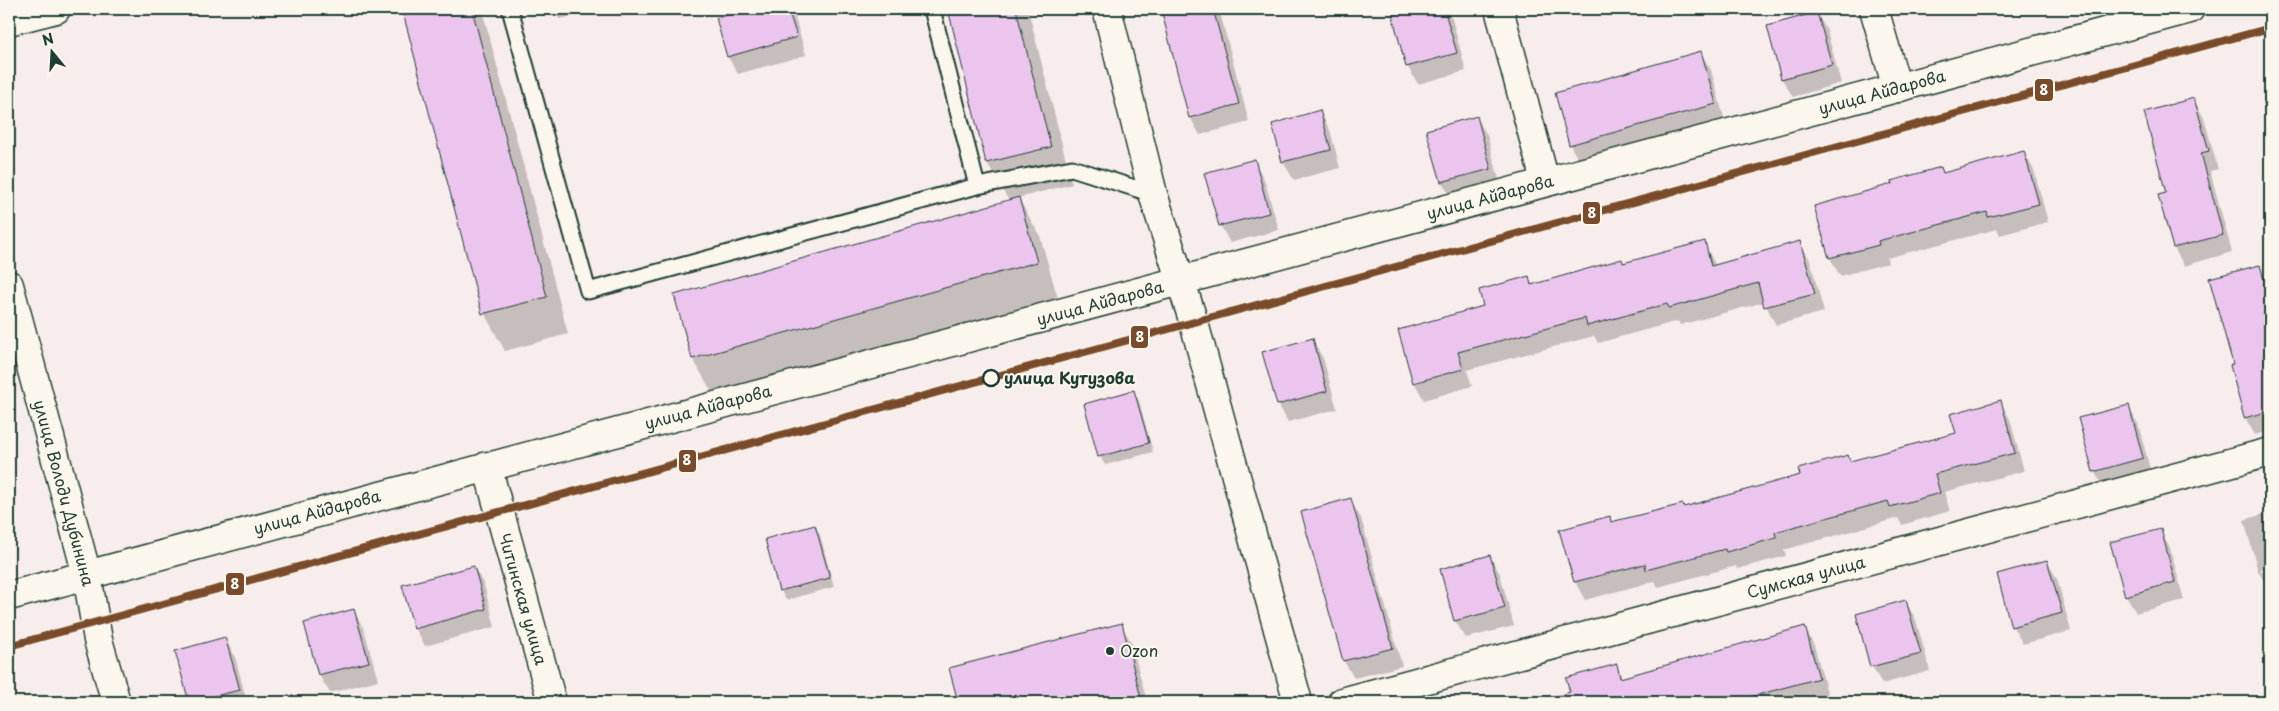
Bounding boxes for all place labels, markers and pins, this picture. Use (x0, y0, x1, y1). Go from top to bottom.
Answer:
place label: улица Кутузова (1004, 365, 1135, 389)
marker: улица Кутузова (982, 369, 1000, 387)
place label: Ozon (1120, 638, 1158, 662)
marker: Ozon (1104, 645, 1116, 657)

